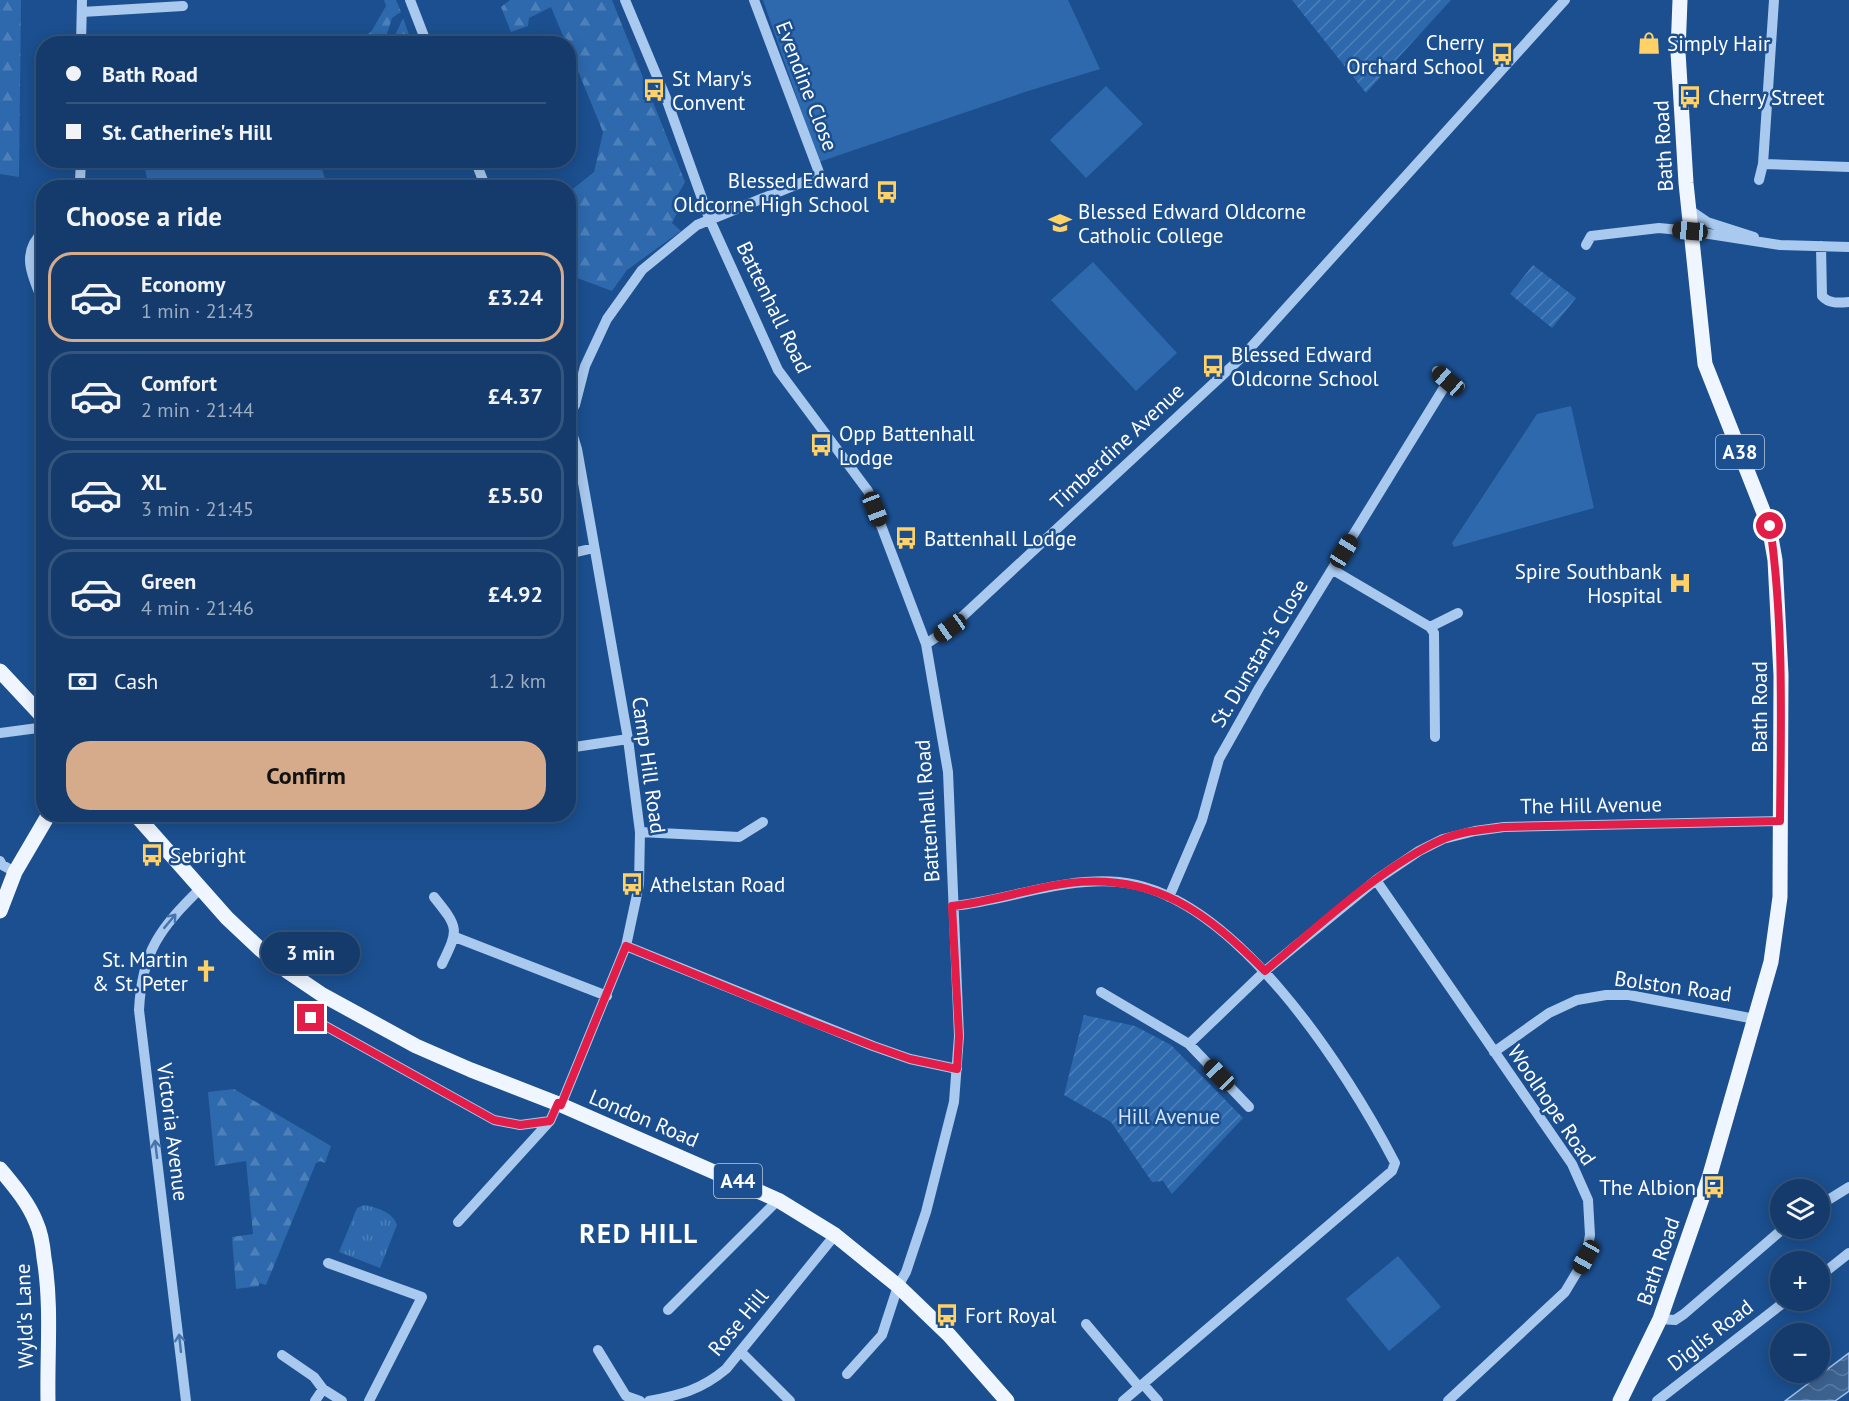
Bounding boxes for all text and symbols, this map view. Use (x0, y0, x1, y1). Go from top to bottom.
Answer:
street label: Evendine Close (770, 17, 844, 155)
place label: Cherry Orchard School (1346, 29, 1484, 80)
shop icon: Simply Hair (1636, 30, 1662, 56)
place label: Simply Hair (1667, 30, 1770, 57)
bus stop icon: Cherry Orchard School (1489, 41, 1515, 67)
text: Bath Road (102, 60, 198, 88)
place label: St Mary's Convent (672, 65, 752, 116)
bus stop icon: St Mary's Convent (641, 77, 667, 103)
bus stop icon: Cherry Street (1677, 84, 1703, 110)
place label: Cherry Street (1708, 84, 1825, 111)
street label: Bath Road (1647, 100, 1679, 192)
text: St. Catherine's Hill (102, 118, 272, 146)
place label: Blessed Edward Oldcorne High School (673, 167, 869, 218)
bus stop icon: Blessed Edward Oldcorne High School (874, 179, 900, 205)
place label: Blessed Edward Oldcorne Catholic College (1078, 198, 1306, 249)
text: Choose a ride (66, 199, 222, 233)
school or university icon: Blessed Edward Oldcorne Catholic College (1047, 210, 1073, 236)
car (1671, 220, 1709, 242)
street label: Battenhall Road (731, 237, 817, 377)
icon: car (69, 270, 123, 324)
text: Economy (141, 270, 225, 298)
text: £3.24 (488, 283, 543, 311)
text: 1 min · 21:43 (141, 298, 254, 324)
place label: Blessed Edward Oldcorne School (1231, 341, 1379, 392)
bus stop icon: Blessed Edward Oldcorne School (1200, 353, 1226, 379)
car (1429, 362, 1467, 400)
icon: car (69, 369, 123, 423)
text: Comfort (141, 369, 217, 397)
street label: Timberdine Avenue (1044, 377, 1190, 515)
text: £4.37 (488, 382, 543, 410)
text: 2 min · 21:44 (141, 397, 254, 423)
place label: Opp Battenhall Lodge (839, 420, 975, 471)
bus stop icon: Opp Battenhall Lodge (808, 432, 834, 458)
road number: A38 (1716, 435, 1764, 469)
icon: car (69, 468, 123, 522)
text: XL (141, 468, 166, 496)
text: £5.50 (488, 481, 543, 509)
car (860, 489, 890, 529)
text: 3 min · 21:45 (141, 496, 254, 522)
route start (1756, 512, 1783, 539)
bus stop icon: Battenhall Lodge (893, 525, 919, 551)
place label: Battenhall Lodge (924, 525, 1077, 552)
car (1327, 531, 1361, 571)
place label: Spire Southbank Hospital (1515, 558, 1662, 609)
icon: car (69, 567, 123, 621)
text: Green (141, 567, 196, 595)
hospital icon: Spire Southbank Hospital (1667, 570, 1693, 596)
street label: St. Dunstan's Close (1204, 574, 1314, 732)
text: £4.92 (488, 580, 543, 608)
text: 4 min · 21:46 (141, 595, 254, 621)
car (930, 610, 970, 646)
street label: Bath Road (1746, 661, 1773, 753)
icon: cash (66, 665, 99, 698)
text: Cash (114, 667, 158, 695)
text: 1.2 km (489, 668, 546, 694)
street label: Camp Hill Road (626, 695, 672, 835)
street label: Battenhall Road (909, 739, 945, 883)
button: Confirm (66, 741, 546, 810)
street label: The Hill Avenue (1520, 790, 1662, 820)
bus stop icon: Sebright (139, 842, 165, 868)
place label: Sebright (170, 842, 246, 869)
bus stop icon: Athelstan Road (619, 871, 645, 897)
place label: Athelstan Road (650, 871, 785, 898)
one-way arrow (163, 913, 176, 929)
callout: 3 min (262, 931, 360, 973)
text: 3 min (286, 940, 335, 966)
place label: St. Martin & St. Peter (92, 946, 188, 997)
church icon: St. Martin & St. Peter (193, 958, 219, 984)
street label: Bolston Road (1613, 964, 1733, 1008)
route end (297, 1004, 324, 1031)
street label: Woolhope Road (1502, 1039, 1602, 1171)
car (1200, 1056, 1238, 1094)
street label: Victoria Avenue (151, 1060, 195, 1203)
street label: London Road (585, 1083, 703, 1153)
park label: Hill Avenue (1118, 1103, 1220, 1130)
one-way arrow (150, 1140, 161, 1160)
road number: A44 (714, 1164, 762, 1198)
place label: The Albion (1599, 1174, 1696, 1201)
bus stop icon: The Albion (1701, 1174, 1727, 1200)
map controls (1770, 1179, 1830, 1383)
button: layers (1770, 1179, 1830, 1239)
street label: Bath Road (1630, 1213, 1686, 1309)
district label: RED HILL (579, 1216, 699, 1250)
car (1569, 1237, 1603, 1277)
button: + (1770, 1251, 1830, 1311)
street label: Wyld's Lane (9, 1263, 39, 1369)
street label: Rose Hill (702, 1283, 774, 1361)
street label: Diglis Road (1662, 1293, 1758, 1377)
bus stop icon: Fort Royal (934, 1302, 960, 1328)
place label: Fort Royal (965, 1302, 1056, 1329)
button: − (1770, 1323, 1830, 1383)
one-way arrow (174, 1333, 185, 1353)

